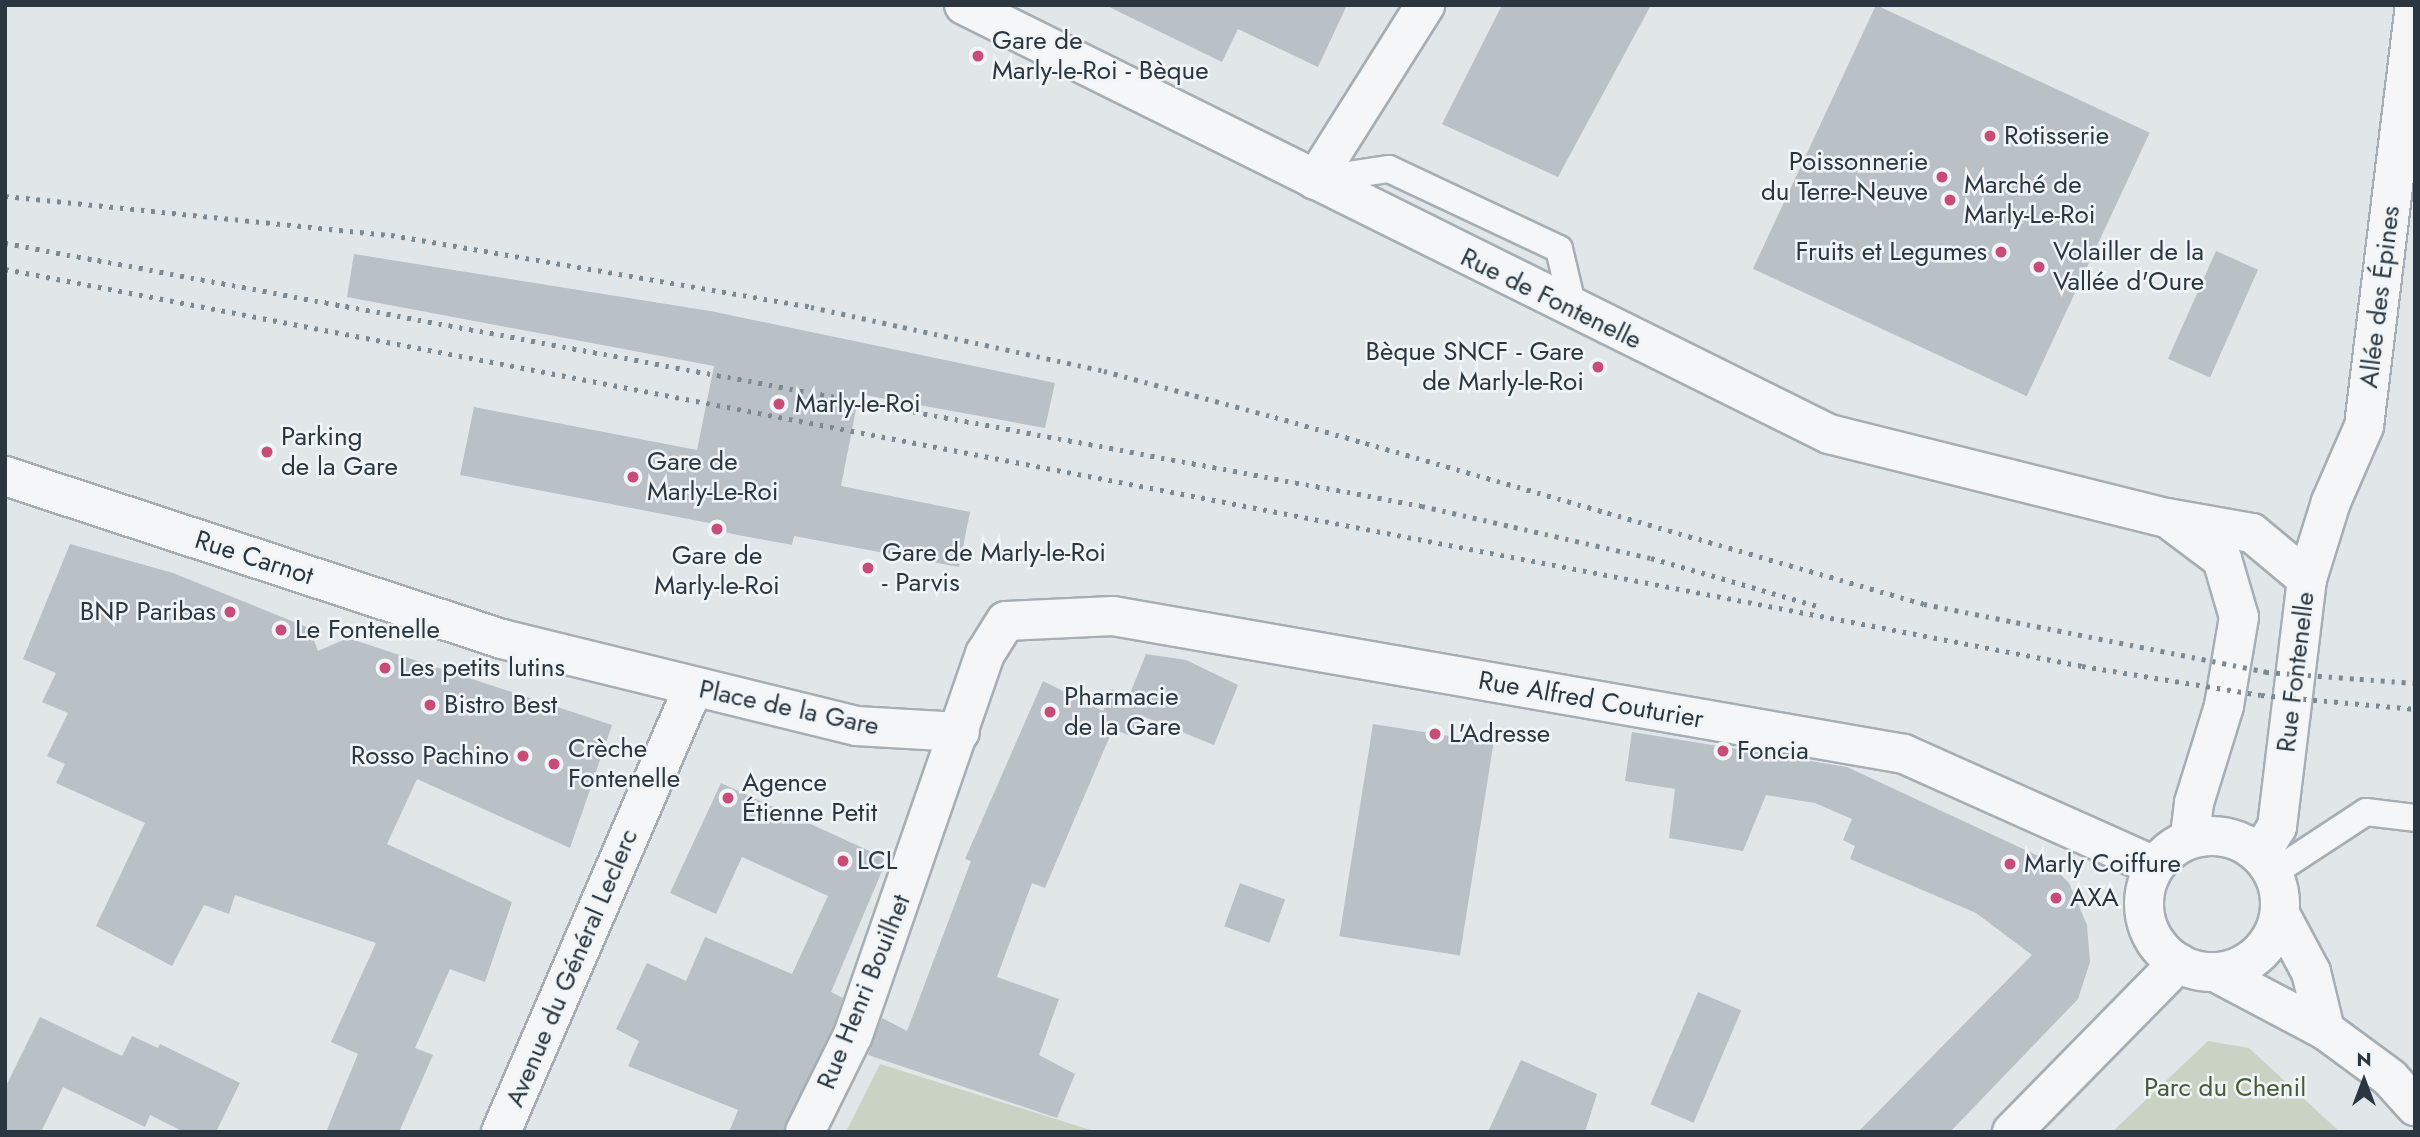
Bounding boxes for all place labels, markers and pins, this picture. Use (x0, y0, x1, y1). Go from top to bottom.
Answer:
place label: Gare de Marly-le-Roi - Bèque (992, 25, 1209, 86)
marker: Gare de Marly-le-Roi - Bèque (970, 48, 986, 64)
place label: Rotisserie (2004, 120, 2109, 152)
marker: Rotisserie (1982, 128, 1998, 144)
place label: Poissonnerie du Terre-Neuve (1761, 146, 1928, 208)
marker: Poissonnerie du Terre-Neuve (1934, 169, 1950, 185)
place label: Marché de Marly-Le-Roi (1964, 169, 2095, 230)
marker: Marché de Marly-Le-Roi (1942, 192, 1958, 208)
place label: Fruits et Legumes (1796, 236, 1987, 268)
place label: Volailler de la Vallée d'Oure (2053, 236, 2204, 298)
marker: Fruits et Legumes (1993, 244, 2009, 260)
marker: Volailler de la Vallée d'Oure (2031, 259, 2047, 275)
place label: Bèque SNCF - Gare de Marly-le-Roi (1366, 336, 1584, 398)
marker: Bèque SNCF - Gare de Marly-le-Roi (1590, 359, 1606, 375)
place label: Marly-le-Roi (795, 388, 921, 420)
marker: Marly-le-Roi (769, 394, 789, 414)
place label: Parking de la Gare (281, 421, 398, 482)
marker: Parking de la Gare (259, 444, 275, 460)
place label: Gare de Marly-Le-Roi (647, 446, 778, 508)
marker: Gare de Marly-Le-Roi (625, 469, 641, 485)
marker: Gare de Marly-le-Roi (709, 521, 725, 537)
place label: Gare de Marly-le-Roi - Parvis (882, 537, 1106, 598)
place label: Gare de Marly-le-Roi (654, 540, 780, 602)
marker: Gare de Marly-le-Roi - Parvis (860, 560, 876, 576)
place label: BNP Paribas (80, 596, 216, 628)
marker: BNP Paribas (222, 604, 238, 620)
place label: Le Fontenelle (295, 614, 440, 646)
marker: Le Fontenelle (273, 622, 289, 638)
place label: Les petits lutins (399, 652, 565, 684)
marker: Les petits lutins (377, 660, 393, 676)
place label: Pharmacie de la Gare (1064, 681, 1181, 742)
place label: Bistro Best (444, 689, 557, 721)
marker: Bistro Best (422, 697, 438, 713)
marker: Pharmacie de la Gare (1042, 704, 1058, 720)
place label: L'Adresse (1449, 718, 1550, 750)
marker: L'Adresse (1427, 726, 1443, 742)
place label: Crèche Fontenelle (568, 733, 680, 794)
place label: Foncia (1737, 735, 1809, 767)
place label: Rosso Pachino (351, 740, 509, 772)
marker: Foncia (1715, 743, 1731, 759)
marker: Rosso Pachino (515, 748, 531, 764)
marker: Crèche Fontenelle (546, 756, 562, 772)
place label: Agence Étienne Petit (742, 767, 877, 828)
marker: Agence Étienne Petit (720, 790, 736, 806)
place label: LCL (857, 845, 897, 877)
place label: Marly Coiffure (2024, 848, 2181, 880)
marker: LCL (835, 853, 851, 869)
marker: Marly Coiffure (2002, 856, 2018, 872)
place label: AXA (2070, 882, 2119, 914)
marker: AXA (2048, 890, 2064, 906)

